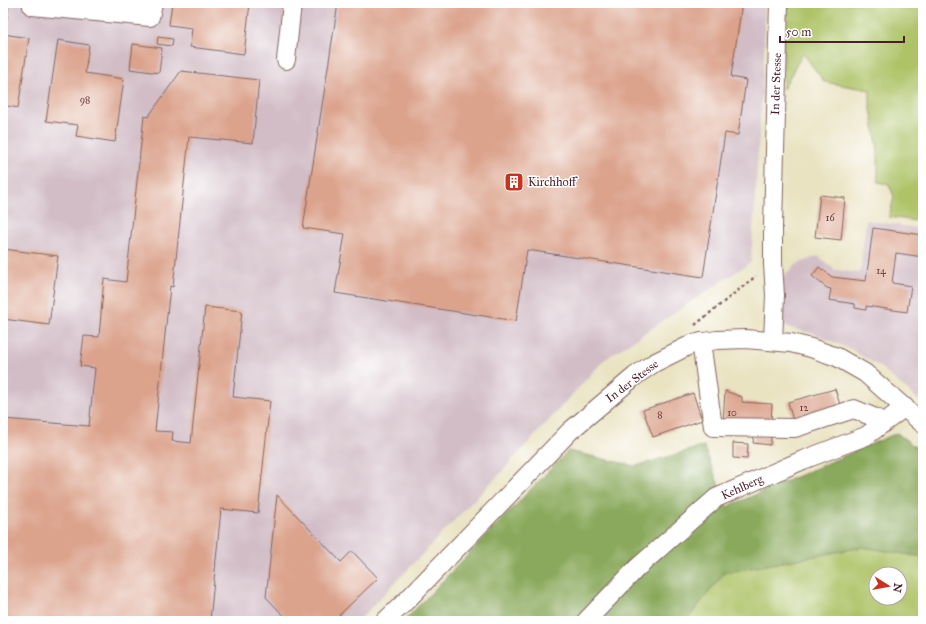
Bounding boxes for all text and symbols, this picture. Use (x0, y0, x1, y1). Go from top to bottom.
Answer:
scale bar (780, 18, 904, 44)
text: 50 m (786, 25, 811, 39)
street label: In der Stesse (768, 53, 784, 115)
house number: 98 (80, 94, 90, 106)
building icon: Kirchhoff (503, 171, 525, 193)
place label: Kirchhoff (528, 175, 578, 189)
house number: 16 (825, 212, 835, 224)
house number: 14 (876, 265, 886, 277)
street label: In der Stesse (603, 357, 661, 405)
house number: 12 (800, 402, 809, 414)
house number: 10 (727, 407, 737, 419)
house number: 8 (657, 409, 663, 421)
street label: Kehlberg (719, 471, 766, 503)
north arrow (868, 566, 908, 606)
text: N (890, 582, 905, 594)

